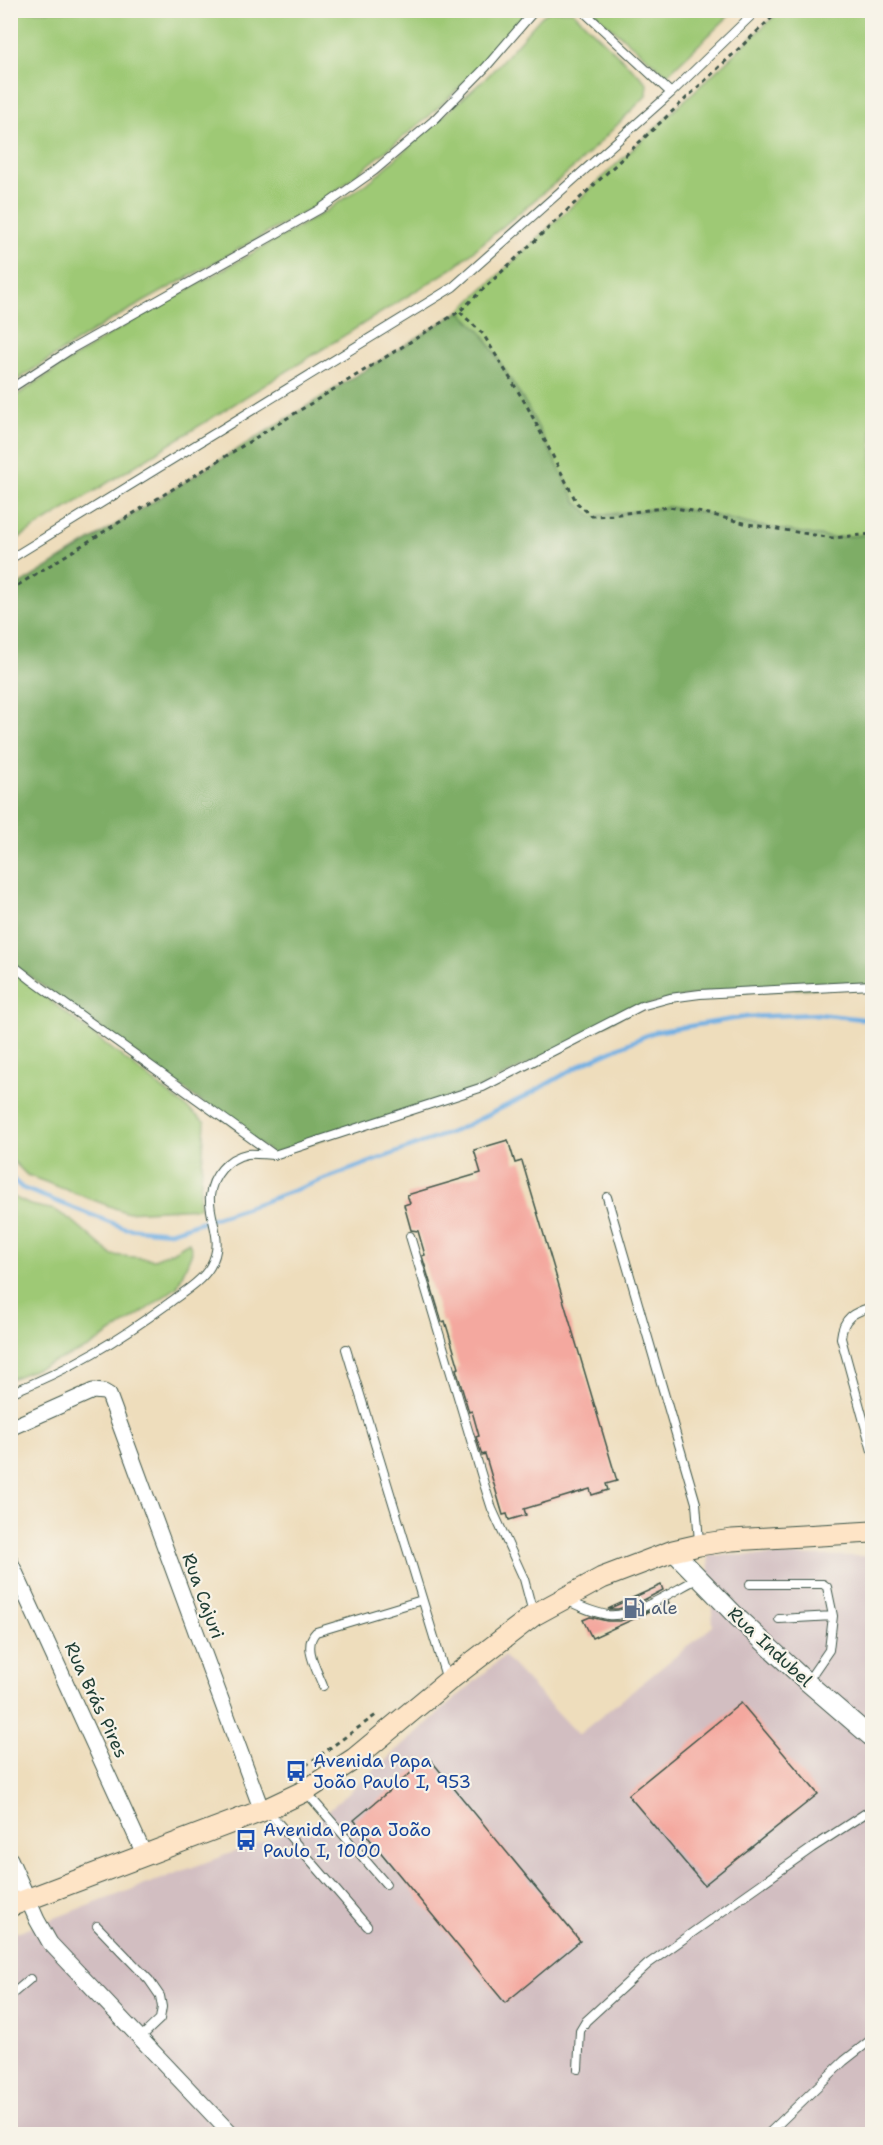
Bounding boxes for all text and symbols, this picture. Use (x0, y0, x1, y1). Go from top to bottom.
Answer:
street label: Rua Cajuri (176, 1550, 230, 1642)
fuel station icon: ale (622, 1596, 646, 1620)
place label: ale (651, 1596, 678, 1620)
street label: Rua Indubel (722, 1602, 818, 1693)
street label: Rua Brás Pires (59, 1638, 133, 1762)
place label: Avenida Papa João Paulo I, 953 (313, 1749, 471, 1794)
bus stop icon: Avenida Papa João Paulo I, 953 (284, 1759, 308, 1783)
place label: Avenida Papa João Paulo I, 1000 (263, 1818, 431, 1863)
bus stop icon: Avenida Papa João Paulo I, 1000 (234, 1828, 258, 1852)

